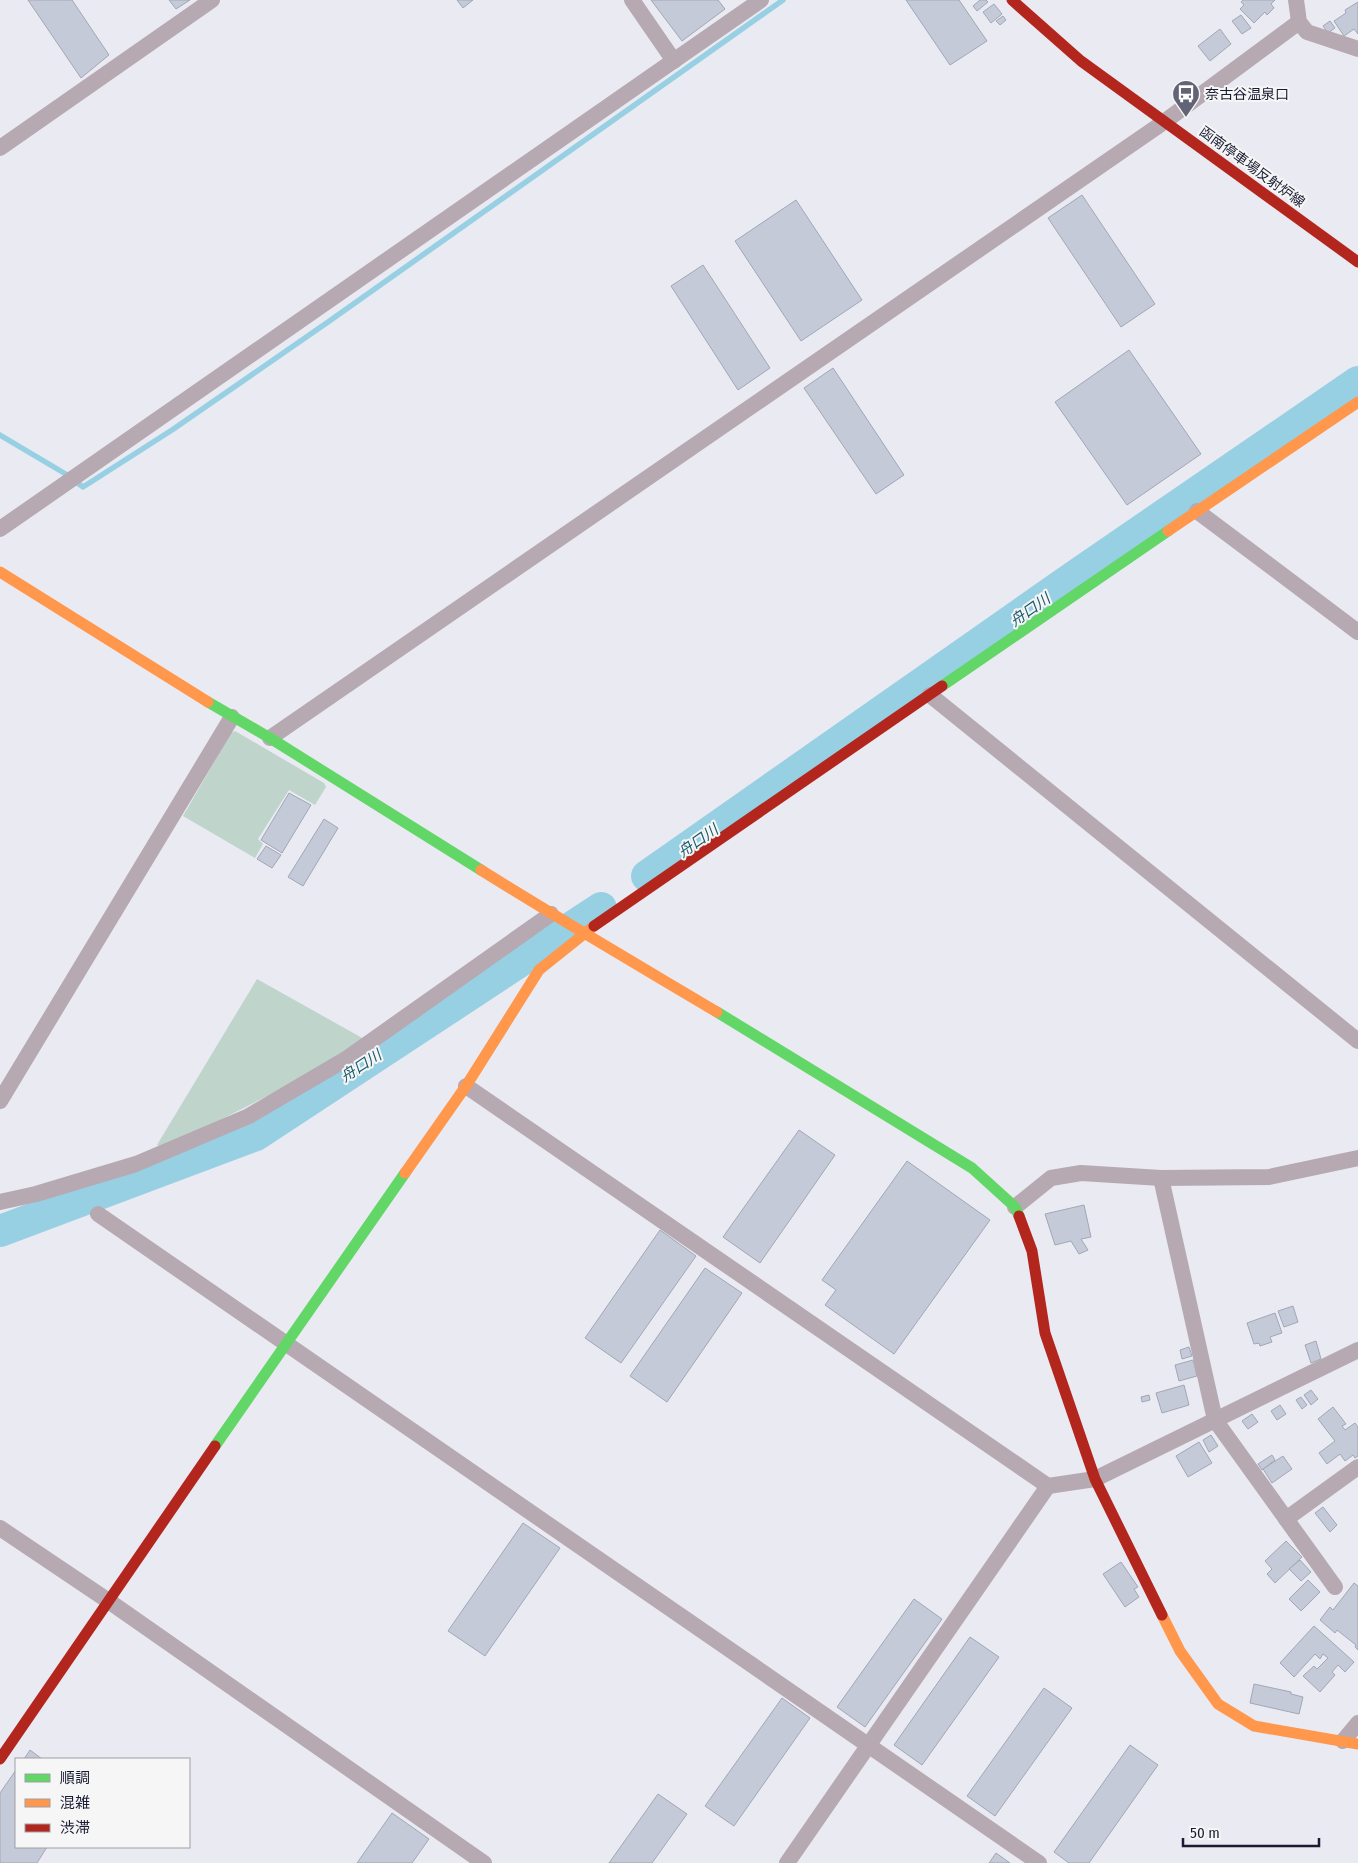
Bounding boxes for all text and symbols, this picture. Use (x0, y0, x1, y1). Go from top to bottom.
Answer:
bus stop icon: 奈古谷温泉口 (1171, 79, 1201, 118)
place label: 奈古谷温泉口 (1205, 86, 1289, 103)
street label: 函南停車場反射炉線 (1196, 123, 1308, 211)
water label: 舟口川 (1006, 589, 1055, 630)
water label: 舟口川 (674, 820, 723, 861)
water label: 舟口川 (337, 1045, 386, 1086)
legend (15, 1758, 190, 1848)
text: 順調 (60, 1769, 90, 1787)
text: 混雑 (60, 1794, 90, 1812)
scale bar (1183, 1816, 1319, 1848)
text: 渋滞 (60, 1819, 90, 1837)
text: 50 m (1190, 1824, 1220, 1842)

